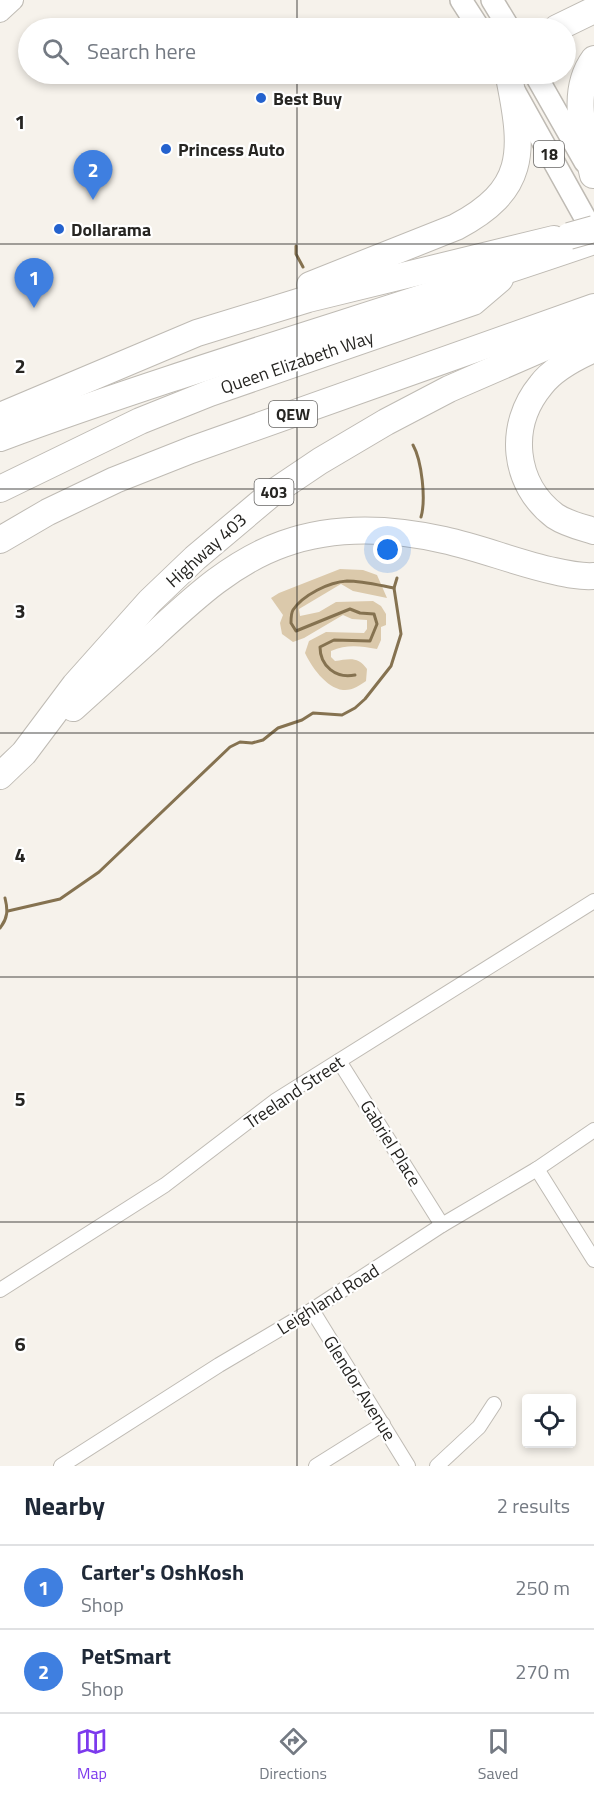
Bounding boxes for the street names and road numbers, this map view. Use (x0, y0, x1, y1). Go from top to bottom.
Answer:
road number: 18 (534, 141, 564, 167)
street label: Queen Elizabeth Way (217, 323, 377, 401)
road number: QEW (269, 401, 317, 427)
road number: 403 (254, 479, 294, 505)
street label: Highway 403 (160, 506, 252, 594)
street label: Treeland Street (239, 1048, 350, 1135)
street label: Gabriel Place (354, 1094, 428, 1192)
street label: Leighland Road (272, 1257, 384, 1341)
street label: Glendor Avenue (317, 1330, 403, 1446)

